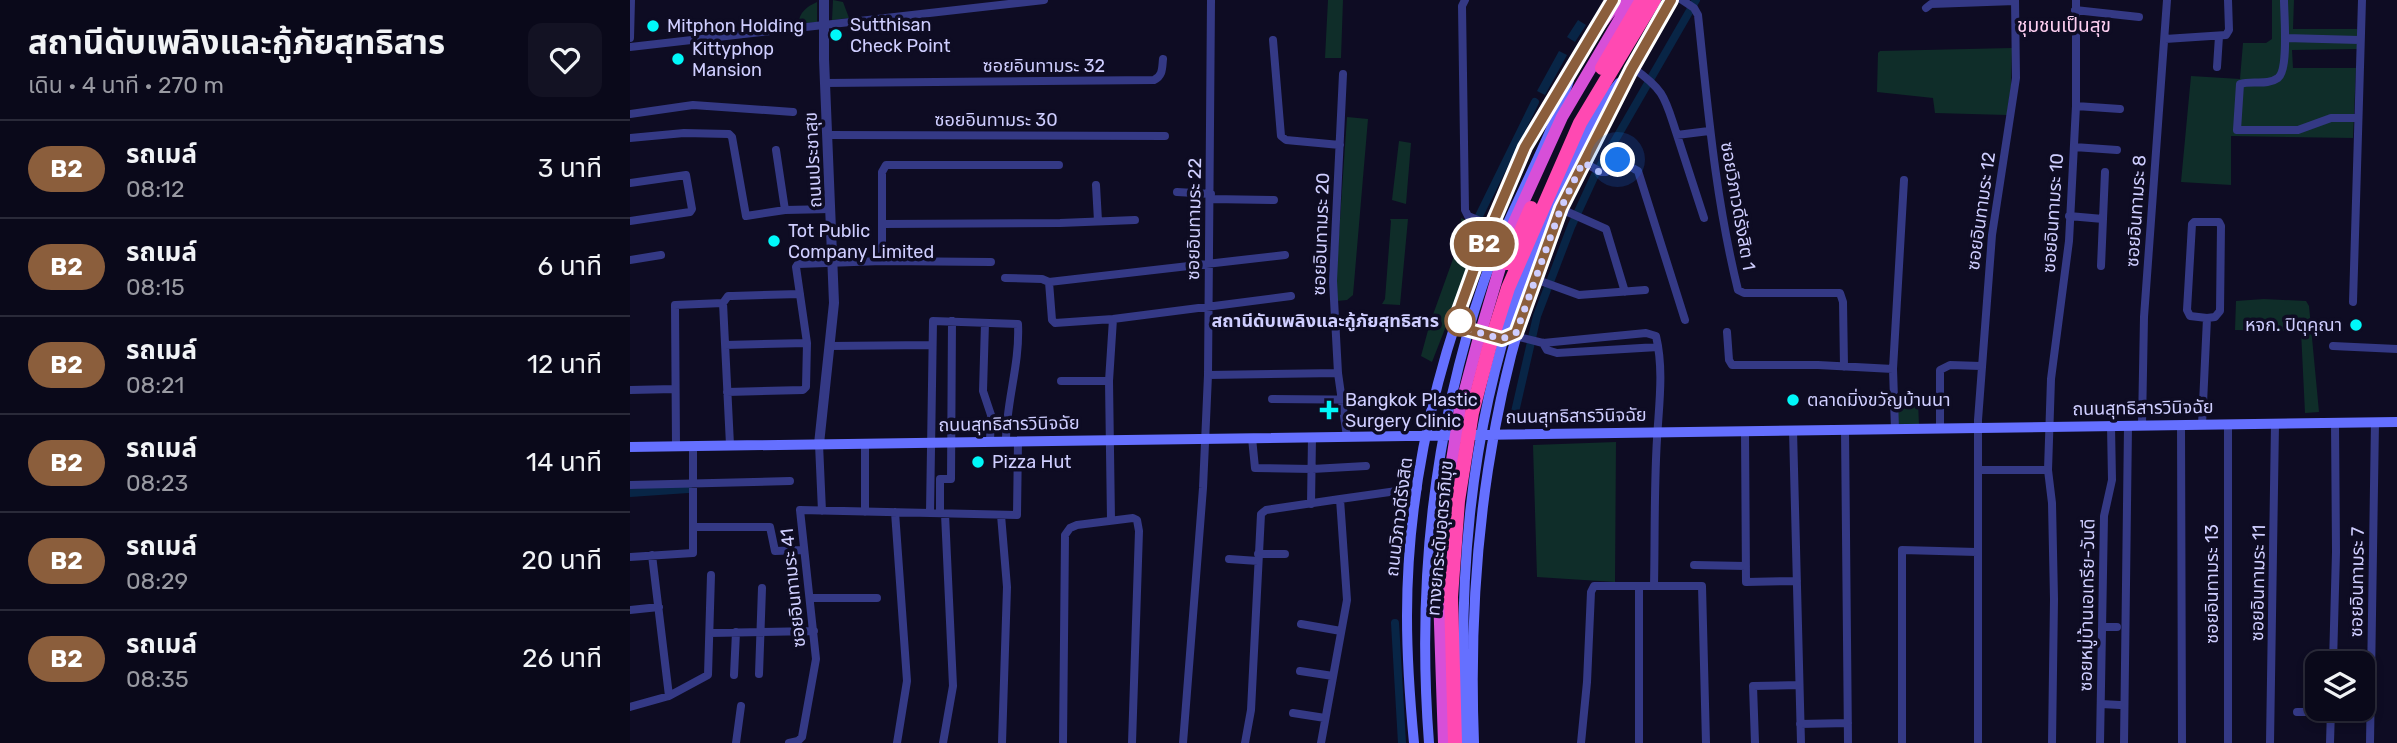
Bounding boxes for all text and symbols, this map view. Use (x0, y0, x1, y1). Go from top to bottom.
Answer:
place label: Sutthisan Check Point (850, 14, 950, 57)
district label: ชุมชนเป็นสุข (2017, 14, 2111, 37)
place label: Mitphon Holding (667, 15, 804, 37)
marker: Mitphon Holding (645, 18, 661, 34)
text: สถานีดับเพลิงและกู้ภัยสุทธิสาร (28, 23, 445, 62)
button: heart (528, 23, 602, 97)
marker: Sutthisan Check Point (828, 27, 844, 43)
place label: Kittyphop Mansion (692, 38, 774, 81)
marker: Kittyphop Mansion (670, 51, 686, 67)
street label: ซอยอินทามระ 32 (983, 55, 1105, 77)
text: เดิน · 4 นาที · 270 m (28, 71, 224, 99)
street label: ซอยอินทามระ 30 (934, 109, 1058, 131)
street label: ถนนประชาสุข (800, 111, 826, 209)
text: รถเมล์ (126, 139, 197, 170)
street label: ซอยวิภาวดีรังสิต 1 (1716, 140, 1760, 272)
your location (1600, 142, 1635, 177)
street label: ซอยอินทามระ 12 (1962, 150, 2000, 272)
street label: ซอยอินทามระ 10 (2038, 152, 2068, 274)
text: 3 นาที (538, 153, 602, 184)
street label: ซอยอินทามระ 8 (2121, 154, 2151, 268)
text: B2 (50, 155, 83, 183)
street label: ซอยอินทามระ 22 (1182, 158, 1206, 280)
street label: ซอยอินทามระ 20 (1308, 172, 1334, 296)
text: 08:12 (126, 175, 184, 203)
place label: Tot Public Company Limited (788, 220, 934, 263)
line badge: B2 (1452, 221, 1516, 267)
text: B2 (1468, 230, 1500, 258)
marker: Tot Public Company Limited (766, 233, 782, 249)
text: รถเมล์ (126, 237, 197, 268)
text: 6 นาที (538, 251, 602, 282)
text: B2 (50, 253, 83, 281)
text: 08:15 (126, 273, 185, 301)
marker: สถานีดับเพลิงและกู้ภัยสุทธิสาร (1445, 306, 1475, 336)
place label: สถานีดับเพลิงและกู้ภัยสุทธิสาร (1212, 310, 1439, 332)
place label: หจก. ปิตุคุณา (2245, 314, 2342, 336)
marker: หจก. ปิตุคุณา (2348, 317, 2364, 333)
text: รถเมล์ (126, 335, 197, 366)
text: 12 นาที (527, 349, 602, 380)
text: B2 (50, 351, 83, 379)
text: 08:21 (126, 371, 184, 399)
place label: ตลาดมิ่งขวัญบ้านนา (1807, 388, 1950, 411)
place label: Bangkok Plastic Surgery Clinic (1345, 389, 1478, 432)
marker: ตลาดมิ่งขวัญบ้านนา (1785, 392, 1801, 408)
street label: ถนนสุทธิสารวินิจฉัย (2072, 396, 2214, 420)
marker: Bangkok Plastic Surgery Clinic (1319, 400, 1339, 420)
street label: ถนนสุทธิสารวินิจฉัย (1505, 404, 1647, 428)
street label: ถนนสุทธิสารวินิจฉัย (938, 412, 1080, 436)
text: รถเมล์ (126, 433, 197, 464)
text: 14 นาที (526, 447, 602, 478)
text: B2 (50, 449, 83, 477)
place label: Pizza Hut (992, 451, 1071, 473)
marker: Pizza Hut (970, 454, 986, 470)
street label: ถนนวิภาวดีรังสิต (1381, 456, 1417, 578)
street label: ทางยกระดับอุตราภิมุข (1422, 459, 1458, 617)
text: 08:23 (126, 469, 188, 497)
street label: ซอยหมู่บ้านเอเทรีย-วันดี (2074, 518, 2101, 692)
street label: ซอยอินทามระ 13 (2201, 524, 2223, 644)
street label: ซอยอินทามระ 11 (2246, 525, 2270, 641)
street label: ซอยอินทามระ 41 (776, 527, 810, 649)
street label: ซอยอินทามระ 7 (2345, 527, 2369, 637)
text: รถเมล์ (126, 531, 197, 562)
text: 20 นาที (522, 545, 602, 576)
text: B2 (50, 547, 83, 575)
text: 08:29 (126, 567, 188, 595)
text: รถเมล์ (126, 629, 197, 660)
text: 26 นาที (522, 643, 602, 674)
text: B2 (50, 645, 83, 673)
map controls (2305, 651, 2375, 721)
button: layers (2305, 651, 2375, 721)
text: 08:35 (126, 665, 189, 693)

